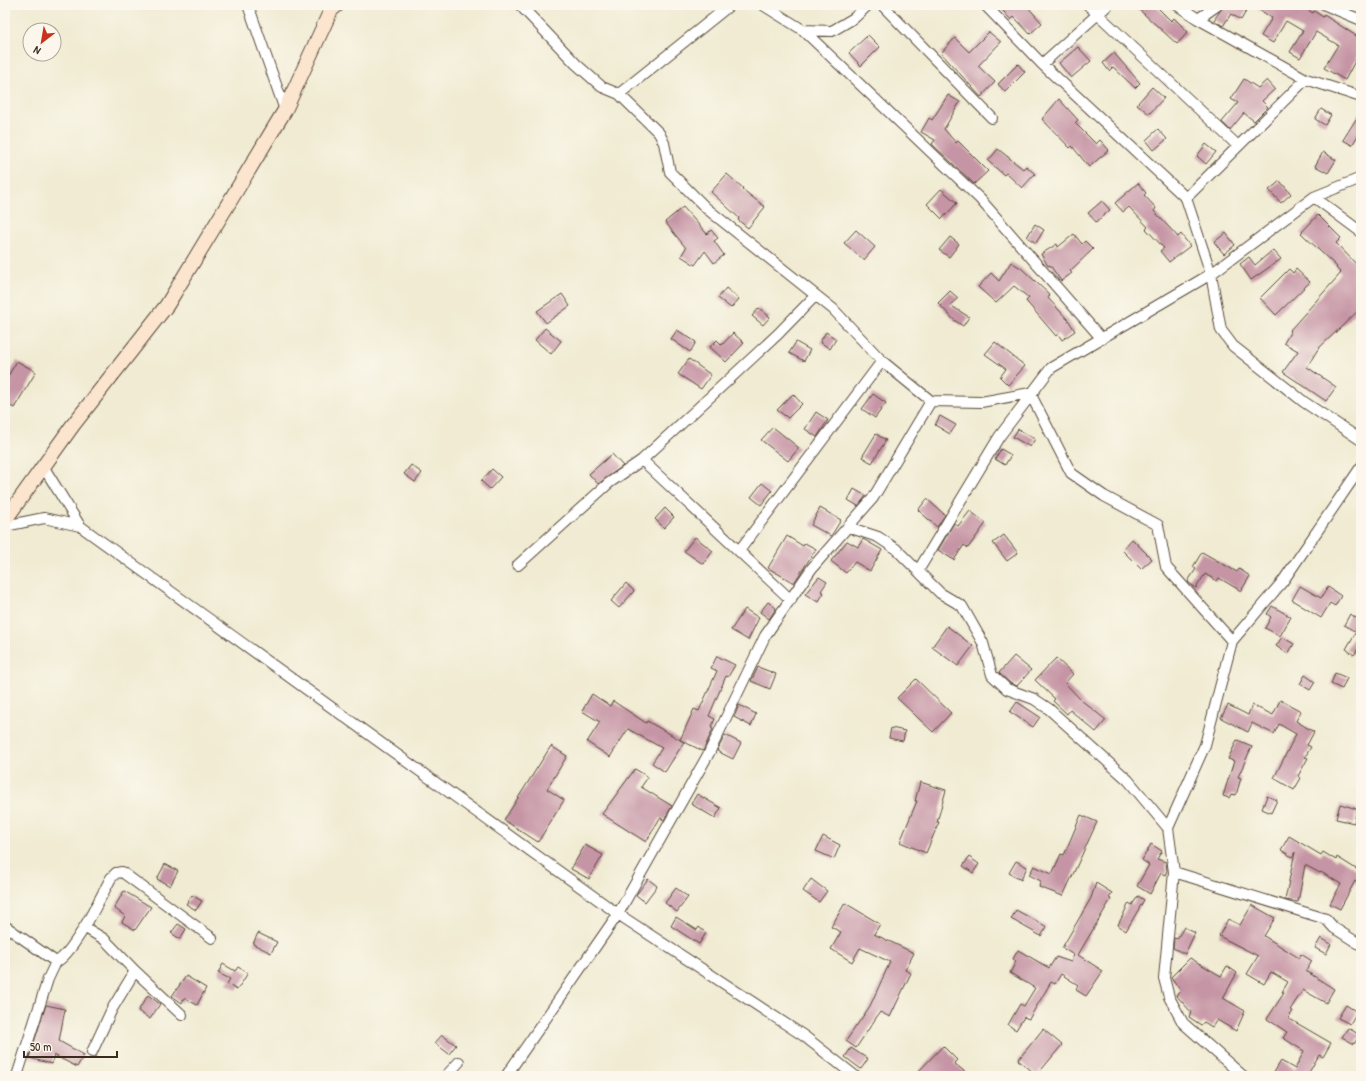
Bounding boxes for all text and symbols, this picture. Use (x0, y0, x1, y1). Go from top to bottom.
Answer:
north arrow (22, 22, 62, 62)
text: N (31, 43, 43, 58)
scale bar (24, 1033, 117, 1059)
text: 50 m (30, 1038, 51, 1055)

